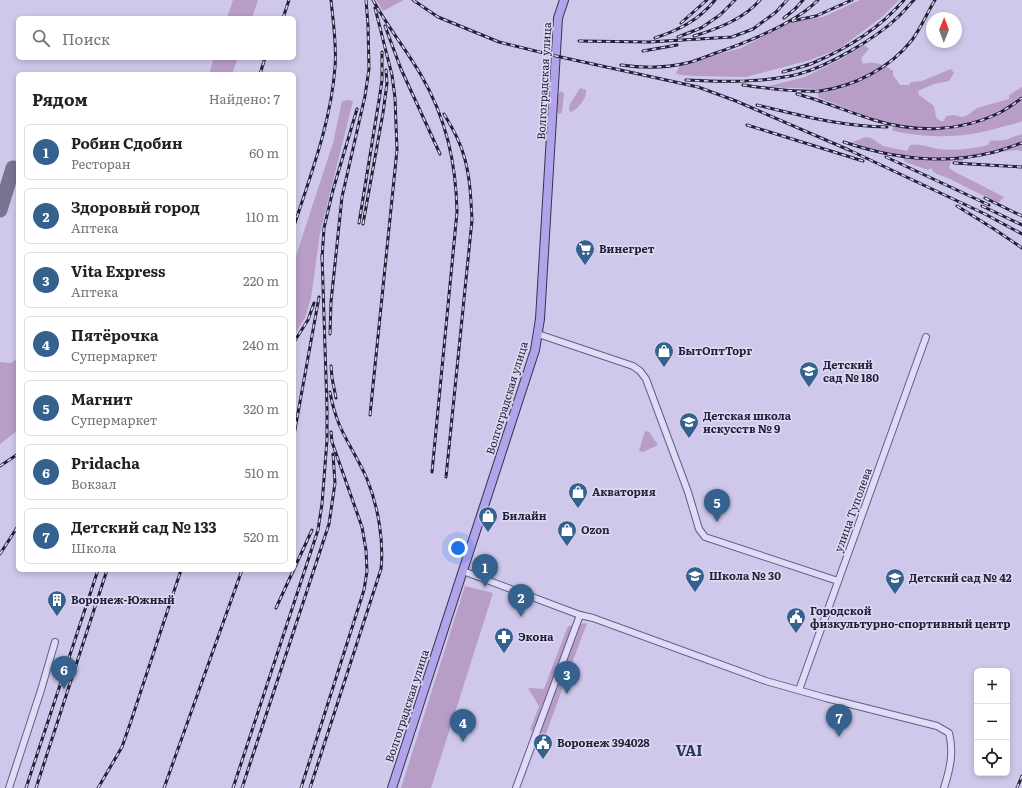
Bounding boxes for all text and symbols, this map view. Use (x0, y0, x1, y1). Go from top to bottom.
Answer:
north arrow (926, 12, 962, 48)
search box (16, 16, 296, 60)
street label: Волгоградская улица (532, 22, 554, 140)
icon: search (30, 27, 52, 49)
text: Поиск (62, 27, 110, 50)
text: Рядом (32, 86, 88, 111)
text: Найдено: 7 (209, 89, 280, 108)
text: Робин Сдобин (71, 131, 183, 154)
text: 1 (43, 143, 49, 162)
text: 60 m (249, 143, 279, 162)
text: Ресторан (71, 154, 131, 173)
text: Здоровый город (71, 195, 200, 218)
text: 2 (43, 207, 49, 226)
text: 110 m (246, 207, 279, 226)
text: Аптека (71, 218, 118, 237)
supermarket icon: Винегрет (574, 238, 596, 266)
place label: Винегрет (599, 240, 655, 256)
text: Vita Express (71, 259, 166, 282)
text: 3 (42, 271, 50, 290)
text: 220 m (243, 271, 279, 290)
text: Аптека (71, 282, 118, 301)
text: Пятёрочка (71, 323, 159, 346)
text: 4 (42, 335, 50, 354)
text: 240 m (243, 335, 279, 354)
street label: Волгоградская улица (481, 339, 531, 456)
shop icon: БытОптТорг (653, 340, 675, 368)
place label: БытОптТорг (678, 342, 752, 358)
text: Супермаркет (71, 346, 157, 365)
place label: Детский сад № 180 (823, 356, 879, 385)
school or university icon: Детский сад № 180 (798, 360, 820, 388)
text: Магнит (71, 387, 133, 410)
text: 5 (42, 399, 50, 418)
text: 320 m (243, 399, 279, 418)
place label: Детская школа искусств № 9 (703, 407, 792, 436)
text: Супермаркет (71, 410, 157, 429)
school or university icon: Детская школа искусств № 9 (678, 411, 700, 439)
text: Pridacha (71, 451, 140, 474)
text: 6 (42, 463, 50, 482)
text: 510 m (244, 463, 279, 482)
street label: улица Туполева (829, 465, 875, 554)
text: Вокзал (71, 474, 117, 493)
shop icon: Акватория (567, 481, 589, 509)
place label: Акватория (592, 483, 656, 499)
pin: 5 (704, 489, 730, 522)
shop icon: Билайн (477, 505, 499, 533)
place label: Билайн (502, 507, 547, 523)
text: Детский сад № 133 (71, 515, 217, 538)
shop icon: Ozon (556, 519, 578, 547)
place label: Ozon (581, 521, 610, 537)
text: 7 (42, 527, 50, 546)
text: 520 m (243, 527, 279, 546)
text: Школа (71, 538, 116, 557)
your location (448, 538, 468, 558)
pin: 1 (472, 554, 498, 587)
school or university icon: Школа № 30 (684, 565, 706, 593)
place label: Школа № 30 (709, 567, 781, 583)
school or university icon: Детский сад № 42 (884, 567, 906, 595)
place label: Детский сад № 42 (909, 569, 1012, 585)
pin: 2 (508, 584, 534, 617)
building icon: Воронеж-Южный (46, 589, 68, 617)
place label: Воронеж-Южный (71, 591, 175, 607)
place label: Городской физкультурно-спортивный центр (810, 602, 1011, 631)
public building icon: Городской физкультурно-спортивный центр (785, 606, 807, 634)
pharmacy icon: Экона (493, 626, 515, 654)
place label: Экона (518, 628, 554, 644)
street label: Волгоградская улица (380, 647, 432, 764)
pin: 6 (51, 656, 77, 689)
pin: 3 (554, 661, 580, 694)
map controls (974, 668, 1010, 776)
button: + (974, 668, 1010, 704)
pin: 7 (826, 704, 852, 737)
button: − (974, 704, 1010, 740)
pin: 4 (450, 709, 476, 742)
public building icon: Воронеж 394028 (532, 732, 554, 760)
place label: Воронеж 394028 (557, 734, 650, 750)
district label: VAI (675, 738, 703, 761)
button: locate (974, 740, 1010, 776)

